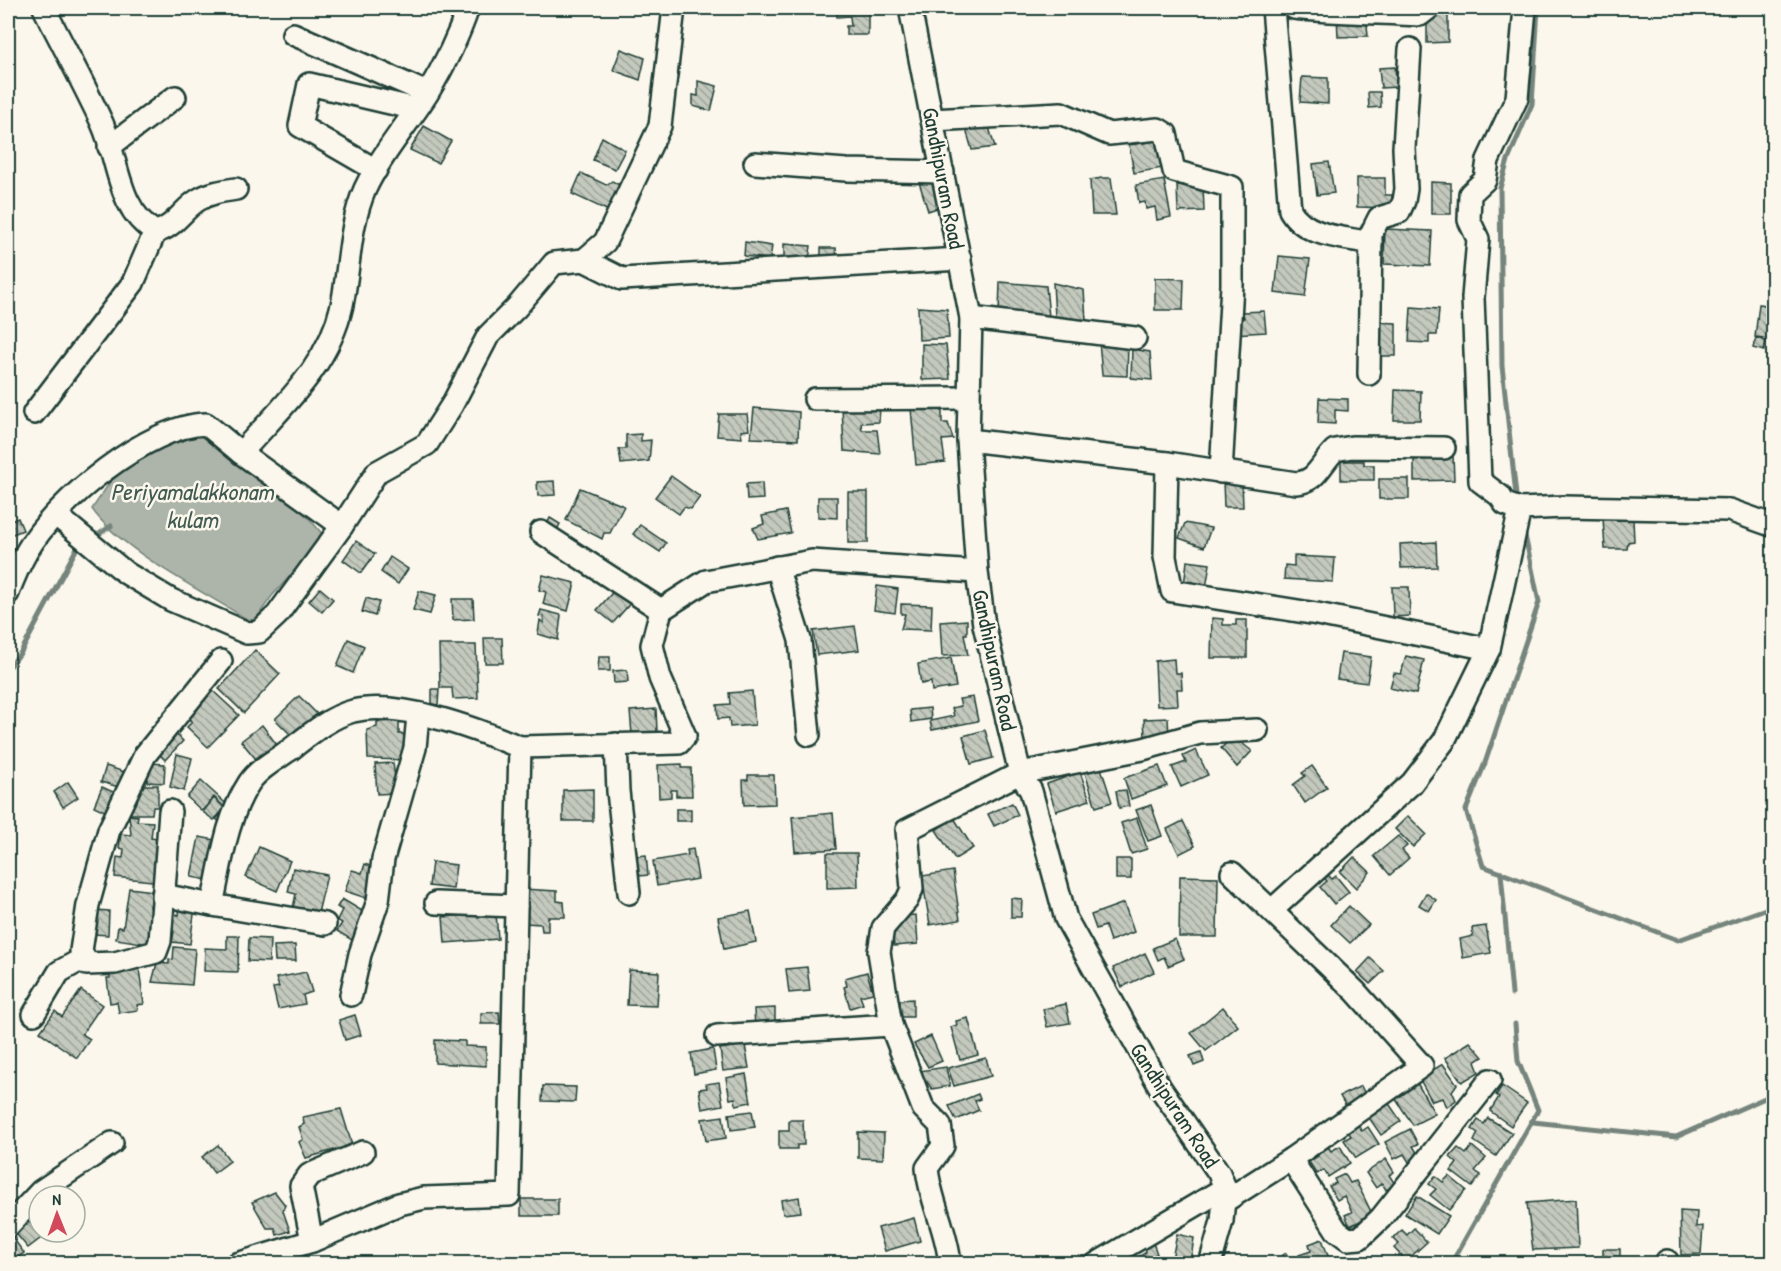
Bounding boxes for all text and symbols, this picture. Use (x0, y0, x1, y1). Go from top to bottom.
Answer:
street label: Gandhipuram Road (916, 105, 972, 252)
water label: Periyamalakkonam kulam (111, 475, 274, 535)
street label: Gandhipuram Road (965, 587, 1025, 734)
street label: Gandhipuram Road (1123, 1037, 1227, 1174)
north arrow (27, 1184, 87, 1244)
text: N (52, 1188, 62, 1210)

